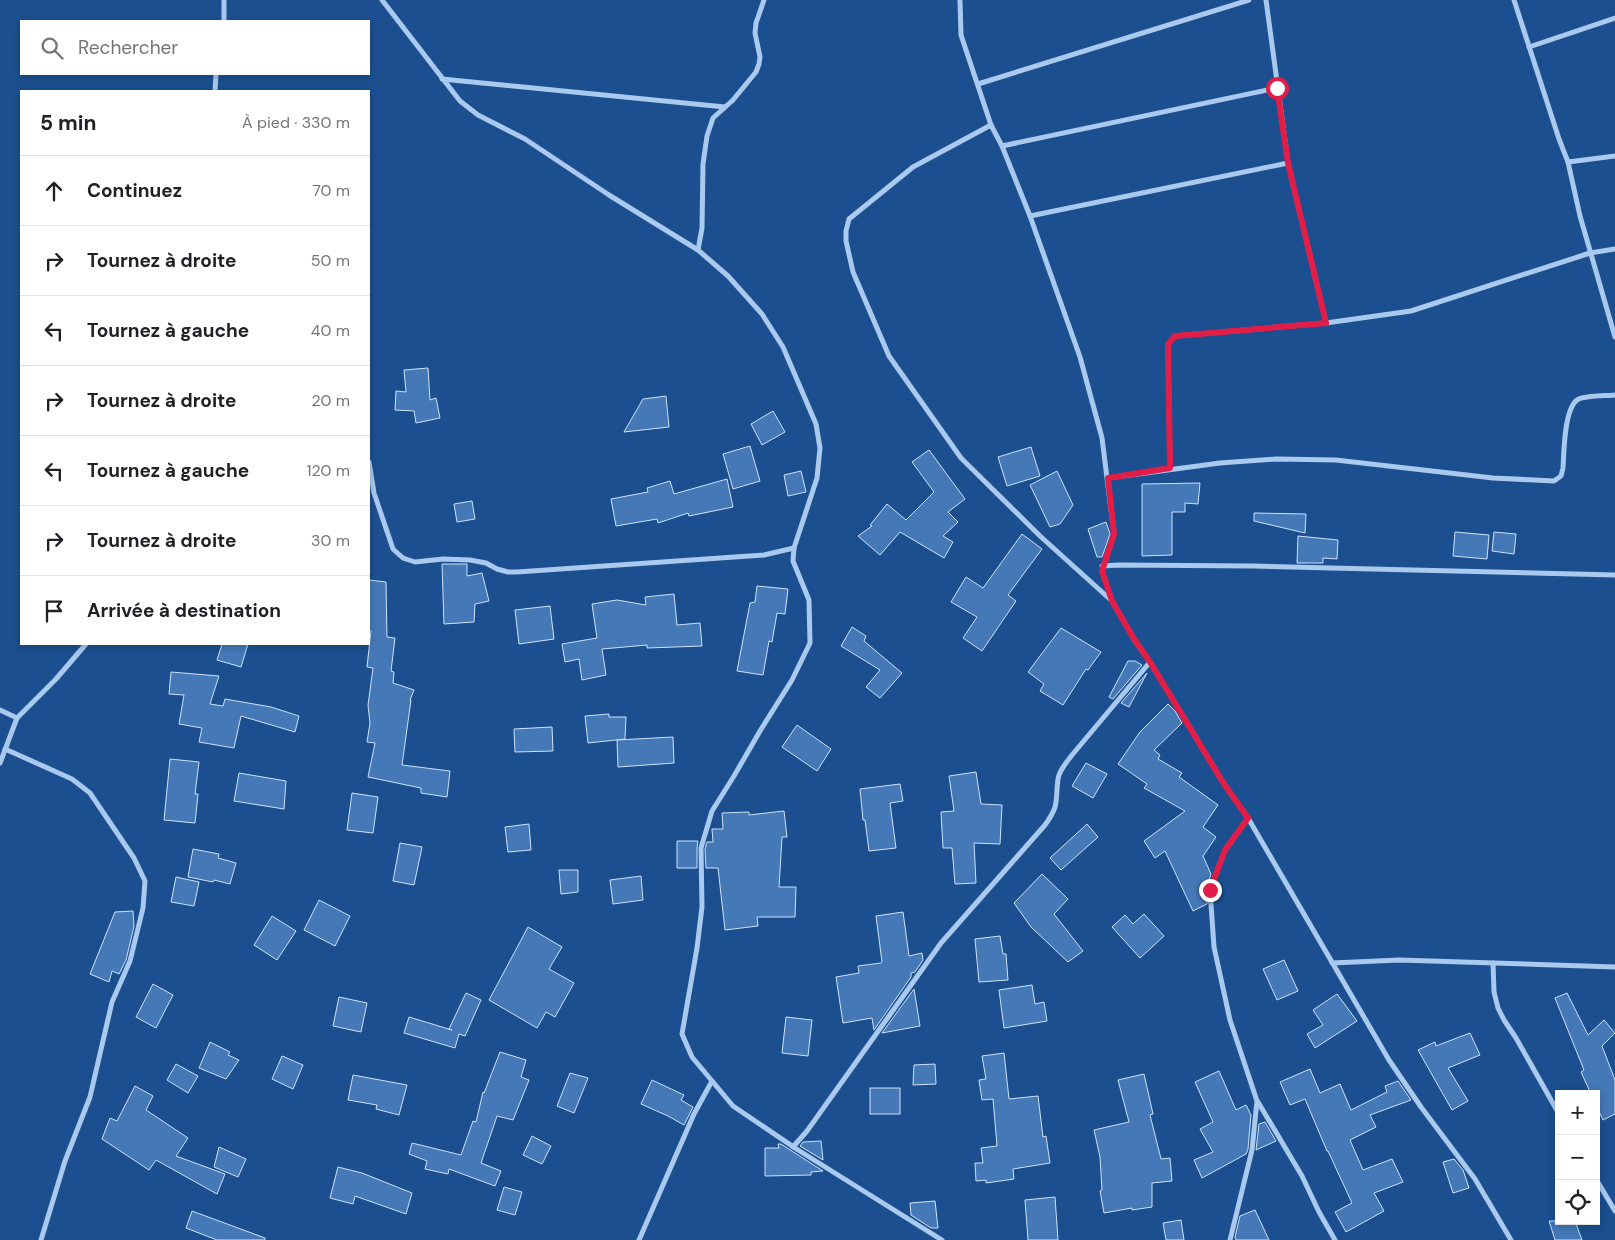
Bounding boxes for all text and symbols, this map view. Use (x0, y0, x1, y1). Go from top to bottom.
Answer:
search box (20, 20, 370, 75)
icon: search (38, 34, 66, 62)
text: Rechercher (78, 35, 178, 60)
route start (1266, 77, 1289, 100)
text: 5 min (40, 109, 96, 137)
text: À pied · 330 m (242, 112, 350, 133)
icon: ahead (40, 177, 68, 205)
text: Continuez (87, 178, 182, 203)
text: 70 m (312, 180, 350, 201)
icon: right (40, 247, 68, 275)
text: Tournez à droite (87, 248, 237, 273)
text: 50 m (311, 250, 350, 271)
icon: left (40, 317, 68, 345)
text: Tournez à gauche (87, 318, 249, 343)
text: 40 m (311, 320, 350, 341)
icon: right (40, 387, 68, 415)
text: Tournez à droite (87, 388, 237, 413)
text: 20 m (311, 390, 350, 411)
icon: left (40, 457, 68, 485)
text: Tournez à gauche (87, 458, 249, 483)
text: 120 m (306, 460, 350, 481)
icon: right (40, 527, 68, 555)
text: Tournez à droite (87, 528, 237, 553)
text: 30 m (311, 530, 350, 551)
icon: arrive (40, 597, 68, 625)
text: Arrivée à destination (87, 598, 281, 623)
route end (1199, 879, 1222, 902)
map controls (1555, 1090, 1600, 1225)
button: + (1555, 1090, 1600, 1135)
button: − (1555, 1135, 1600, 1180)
button: locate (1555, 1180, 1600, 1225)

